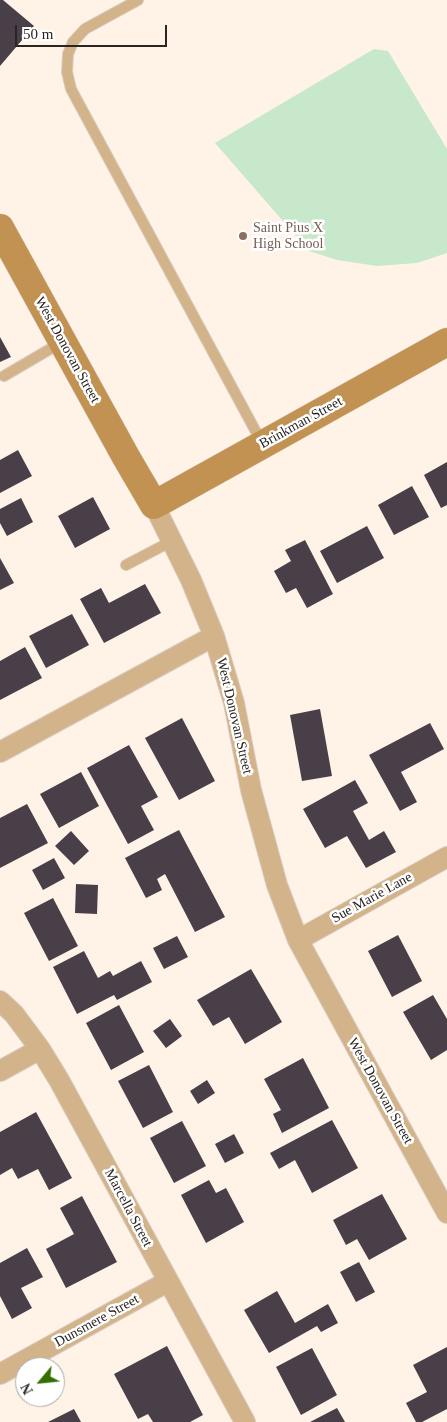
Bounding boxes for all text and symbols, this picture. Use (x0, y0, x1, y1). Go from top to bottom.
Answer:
scale bar (18, 15, 170, 47)
text: 50 m (23, 26, 53, 42)
place label: Saint Pius X High School (253, 220, 323, 252)
marker: Saint Pius X High School (237, 230, 249, 242)
street label: West Donovan Street (31, 294, 103, 406)
street label: Brinkman Street (257, 393, 345, 453)
street label: West Donovan Street (212, 656, 256, 776)
street label: Sue Marie Lane (329, 869, 415, 927)
street label: West Donovan Street (344, 1035, 416, 1147)
street label: Marcella Street (100, 1166, 156, 1250)
street label: Dunsmere Street (52, 1291, 142, 1351)
north arrow (15, 1357, 65, 1407)
text: N (18, 1381, 36, 1397)

